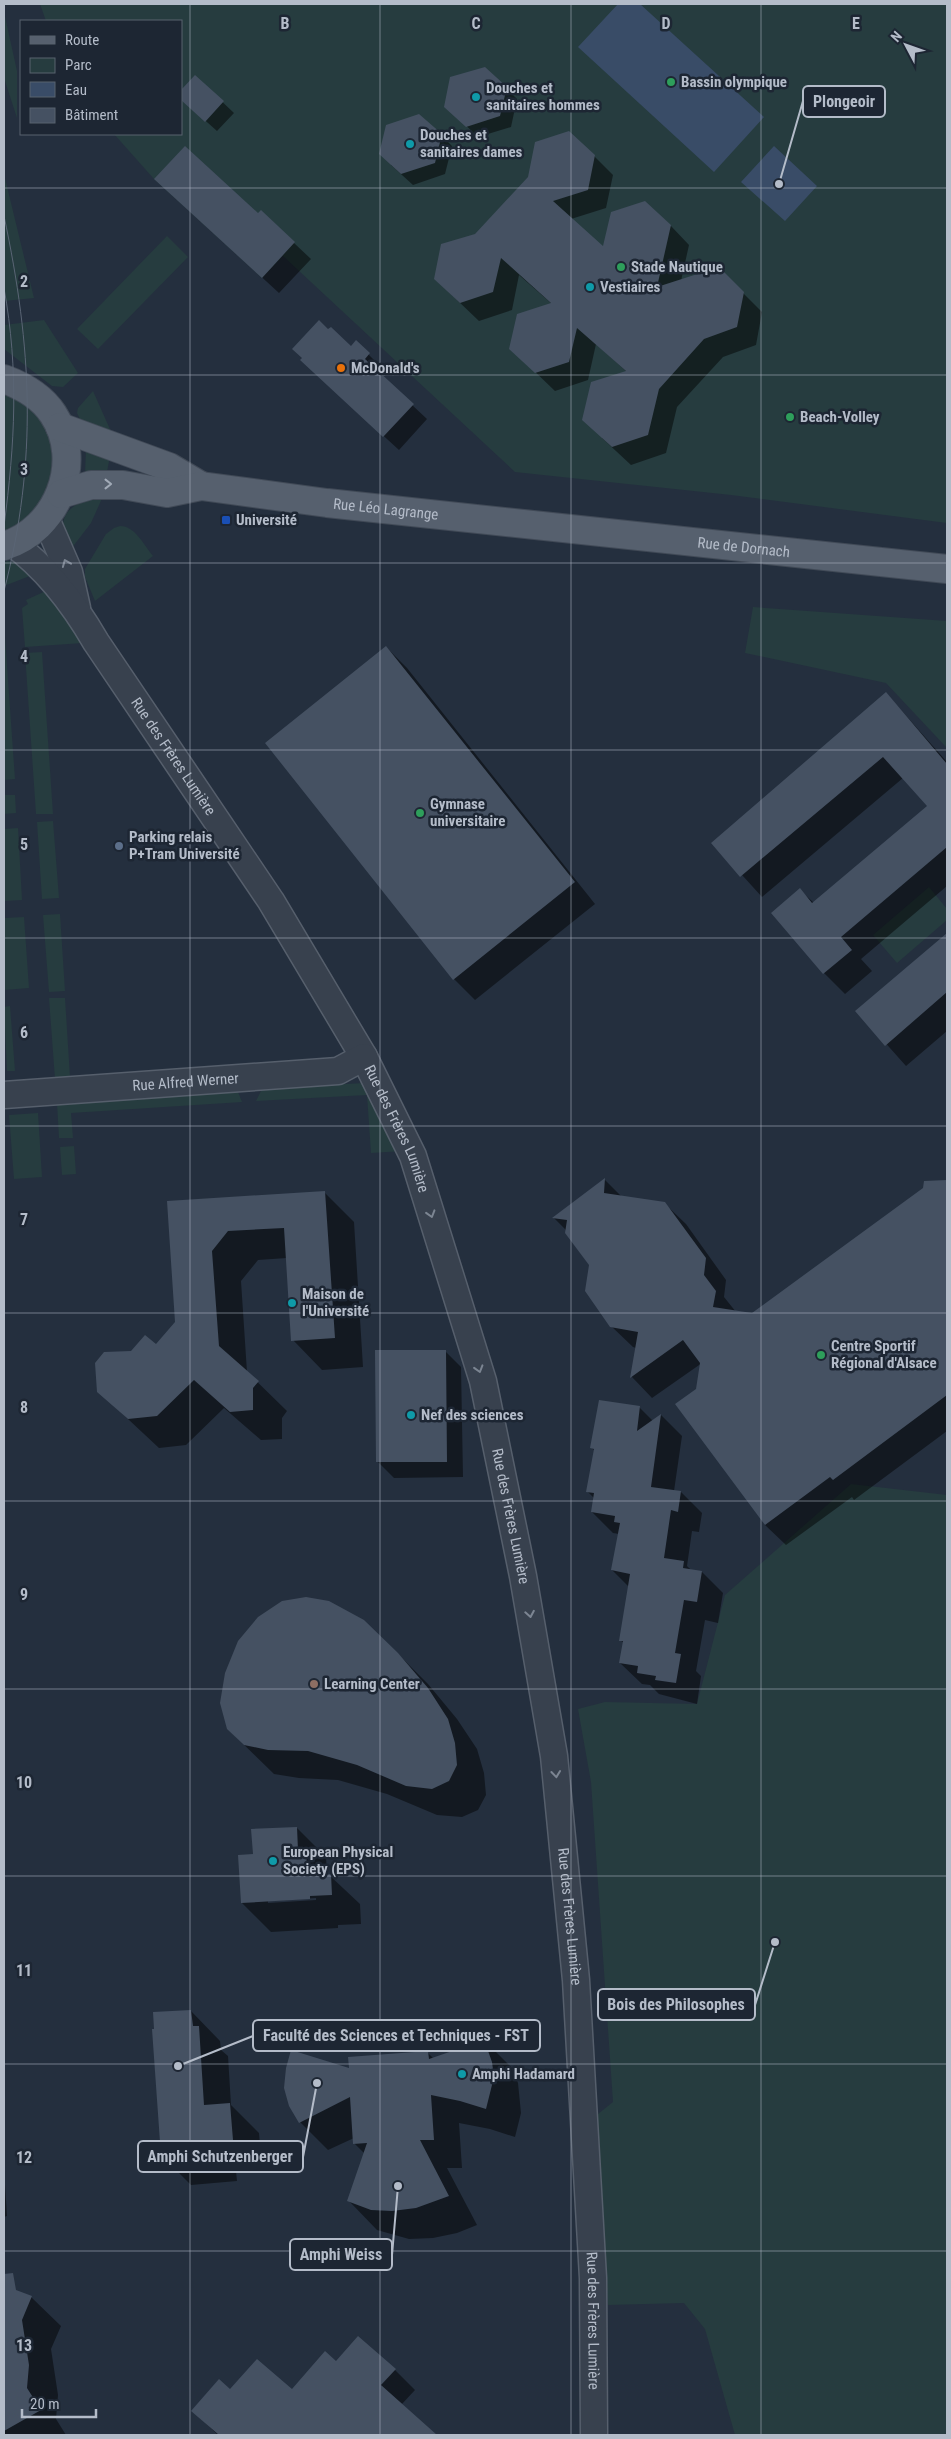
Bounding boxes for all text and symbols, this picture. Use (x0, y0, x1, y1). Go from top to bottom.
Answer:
text: B (281, 14, 290, 33)
text: C (471, 14, 481, 33)
text: D (661, 14, 671, 33)
text: E (852, 14, 860, 33)
legend (20, 20, 182, 135)
north arrow (881, 20, 931, 70)
text: N (887, 28, 905, 45)
text: Route (65, 31, 99, 49)
text: Parc (65, 56, 92, 74)
place label: Bassin olympique (681, 73, 787, 91)
marker: Bassin olympique (665, 76, 677, 88)
place label: Douches et sanitaires hommes (486, 79, 600, 114)
text: Eau (65, 81, 87, 99)
callout: Plongeoir (803, 86, 885, 117)
marker: Douches et sanitaires hommes (470, 91, 482, 103)
text: Plongeoir (813, 92, 875, 111)
text: Bâtiment (65, 106, 118, 124)
place label: Douches et sanitaires dames (420, 126, 523, 161)
marker: Douches et sanitaires dames (404, 138, 416, 150)
place label: Stade Nautique (631, 258, 723, 276)
marker: Stade Nautique (615, 261, 627, 273)
text: 2 (20, 272, 28, 291)
place label: Vestiaires (600, 278, 661, 296)
marker: Vestiaires (584, 281, 596, 293)
place label: McDonald's (351, 359, 420, 377)
marker: McDonald's (335, 362, 347, 374)
place label: Beach-Volley (800, 408, 880, 426)
marker: Beach-Volley (784, 411, 796, 423)
text: 3 (20, 460, 28, 479)
one-way arrow (104, 479, 112, 489)
street label: Rue Léo Lagrange (332, 495, 439, 524)
place label: Université (236, 511, 297, 529)
marker: Université (220, 514, 232, 526)
street label: Rue de Dornach (697, 533, 791, 561)
one-way arrow (61, 559, 71, 567)
text: 4 (20, 647, 28, 666)
street label: Rue des Frères Lumière (127, 694, 219, 819)
place label: Gymnase universitaire (430, 795, 505, 830)
marker: Gymnase universitaire (414, 807, 426, 819)
place label: Parking relais P+Tram Université (129, 828, 240, 863)
text: 5 (20, 835, 28, 854)
marker: Parking relais P+Tram Université (113, 840, 125, 852)
text: 6 (20, 1023, 28, 1042)
street label: Rue des Frères Lumière (360, 1062, 433, 1195)
street label: Rue Alfred Werner (132, 1069, 240, 1095)
text: 7 (20, 1210, 28, 1229)
one-way arrow (425, 1210, 435, 1218)
place label: Maison de l'Université (302, 1285, 369, 1320)
marker: Maison de l'Université (286, 1297, 298, 1309)
place label: Centre Sportif Régional d'Alsace (831, 1337, 937, 1372)
marker: Centre Sportif Régional d'Alsace (815, 1349, 827, 1361)
one-way arrow (474, 1365, 484, 1373)
text: 8 (20, 1398, 28, 1417)
place label: Nef des sciences (421, 1406, 524, 1424)
marker: Nef des sciences (405, 1409, 417, 1421)
street label: Rue des Frères Lumière (488, 1447, 533, 1585)
text: 9 (20, 1585, 28, 1604)
one-way arrow (524, 1610, 535, 1618)
place label: Learning Center (324, 1675, 420, 1693)
marker: Learning Center (308, 1678, 320, 1690)
one-way arrow (550, 1771, 561, 1779)
text: 10 (16, 1773, 32, 1792)
place label: European Physical Society (EPS) (283, 1843, 393, 1878)
street label: Rue des Frères Lumière (554, 1847, 585, 1986)
marker: European Physical Society (EPS) (267, 1855, 279, 1867)
text: 11 (16, 1961, 32, 1980)
callout: Bois des Philosophes (598, 1989, 755, 2020)
text: Bois des Philosophes (607, 1995, 745, 2014)
callout: Faculté des Sciences et Techniques - FST (253, 2020, 540, 2051)
text: Faculté des Sciences et Techniques - FST (263, 2026, 529, 2045)
place label: Amphi Hadamard (472, 2065, 575, 2083)
marker: Amphi Hadamard (456, 2068, 468, 2080)
callout: Amphi Schutzenberger (138, 2141, 303, 2172)
text: Amphi Schutzenberger (147, 2147, 293, 2166)
text: 12 (16, 2148, 32, 2167)
callout: Amphi Weiss (290, 2239, 392, 2270)
text: Amphi Weiss (300, 2245, 382, 2264)
street label: Rue des Frères Lumière (583, 2251, 603, 2390)
text: 13 (16, 2336, 32, 2355)
scale bar (22, 2386, 96, 2418)
text: 20 m (30, 2395, 60, 2413)

